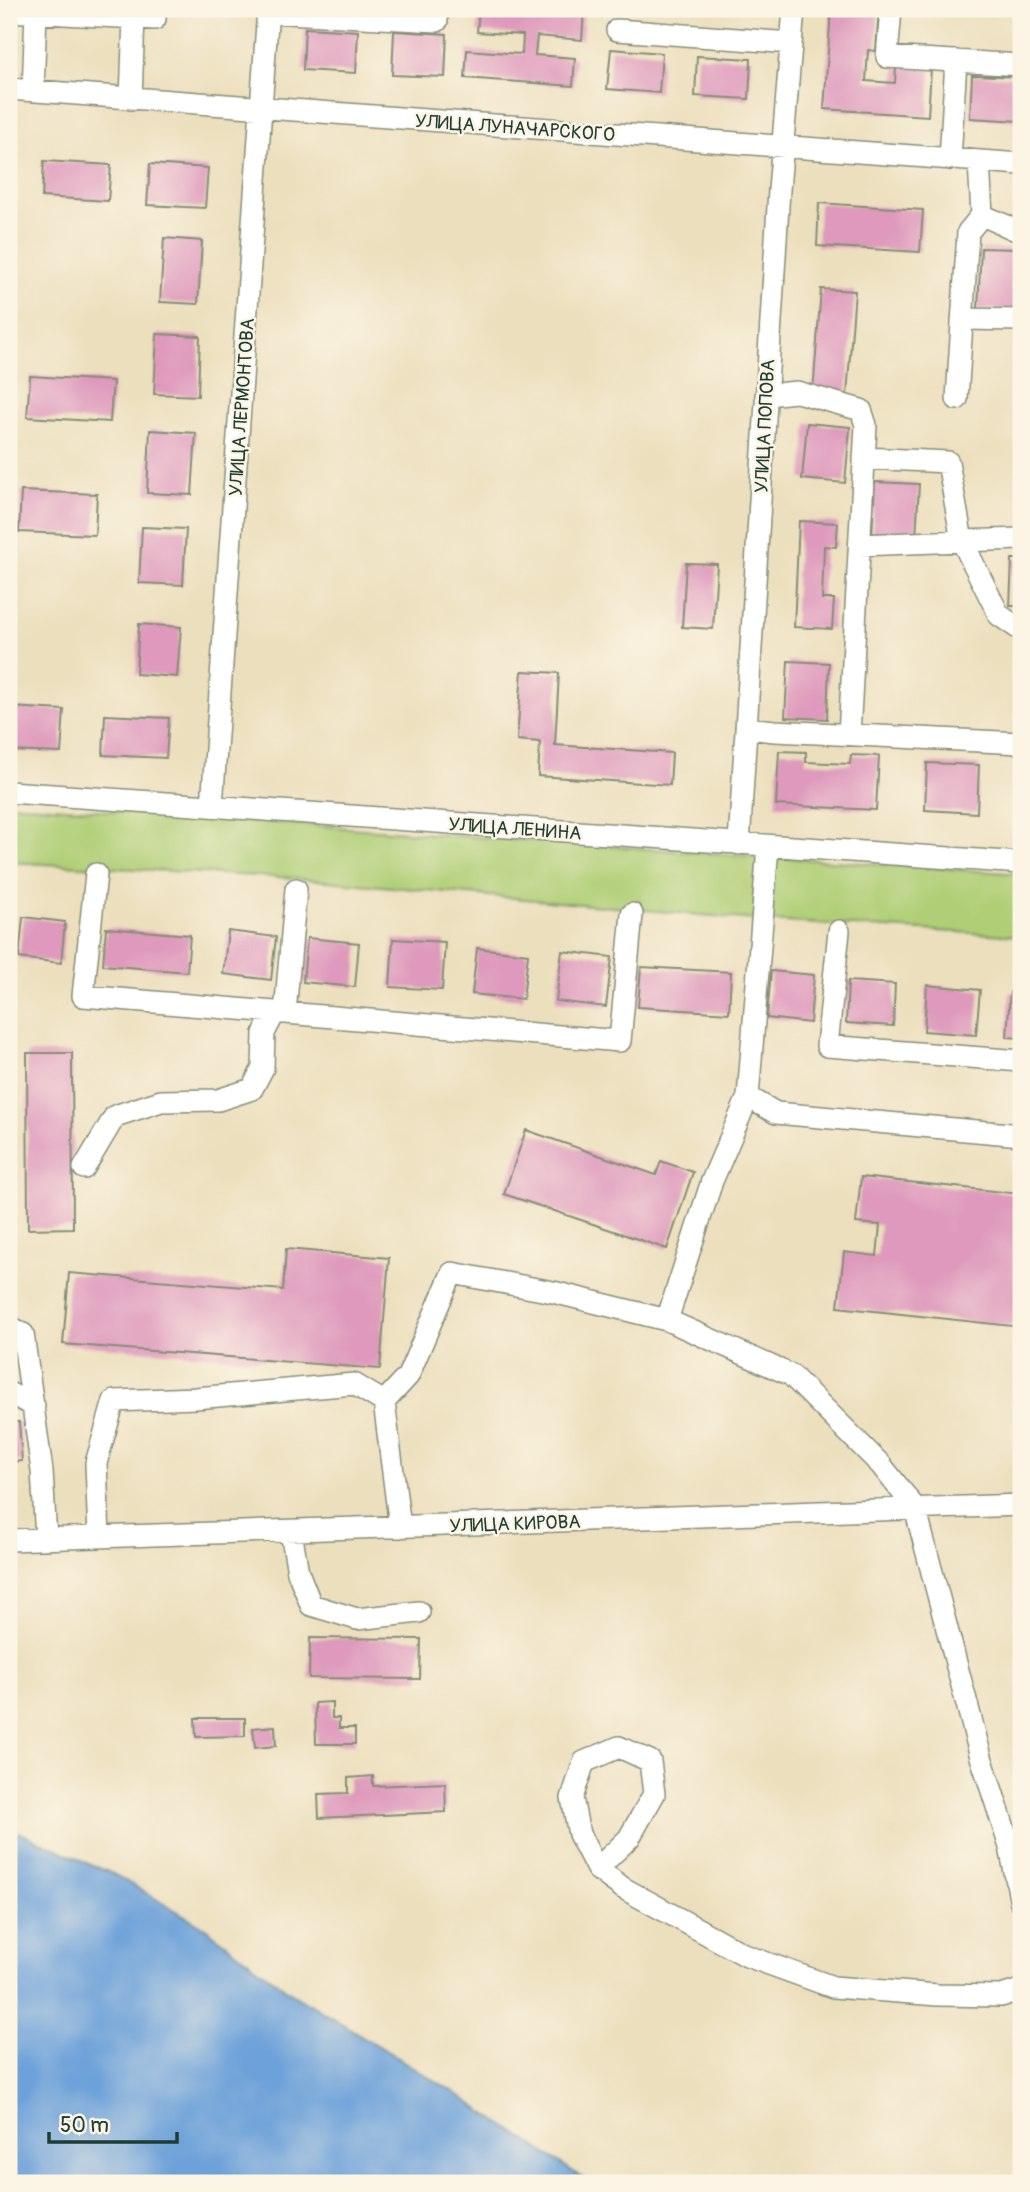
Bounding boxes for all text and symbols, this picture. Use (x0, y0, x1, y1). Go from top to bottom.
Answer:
street label: УЛИЦА ЛУНАЧАРСКОГО (414, 109, 616, 147)
street label: УЛИЦА ЛЕРМОНТОВА (224, 317, 260, 497)
street label: УЛИЦА ПОПОВА (750, 358, 780, 494)
street label: УЛИЦА ЛЕНИНА (448, 812, 582, 846)
street label: УЛИЦА КИРОВА (449, 1510, 581, 1538)
scale bar (49, 2101, 177, 2145)
text: 50 m (60, 2112, 109, 2139)

